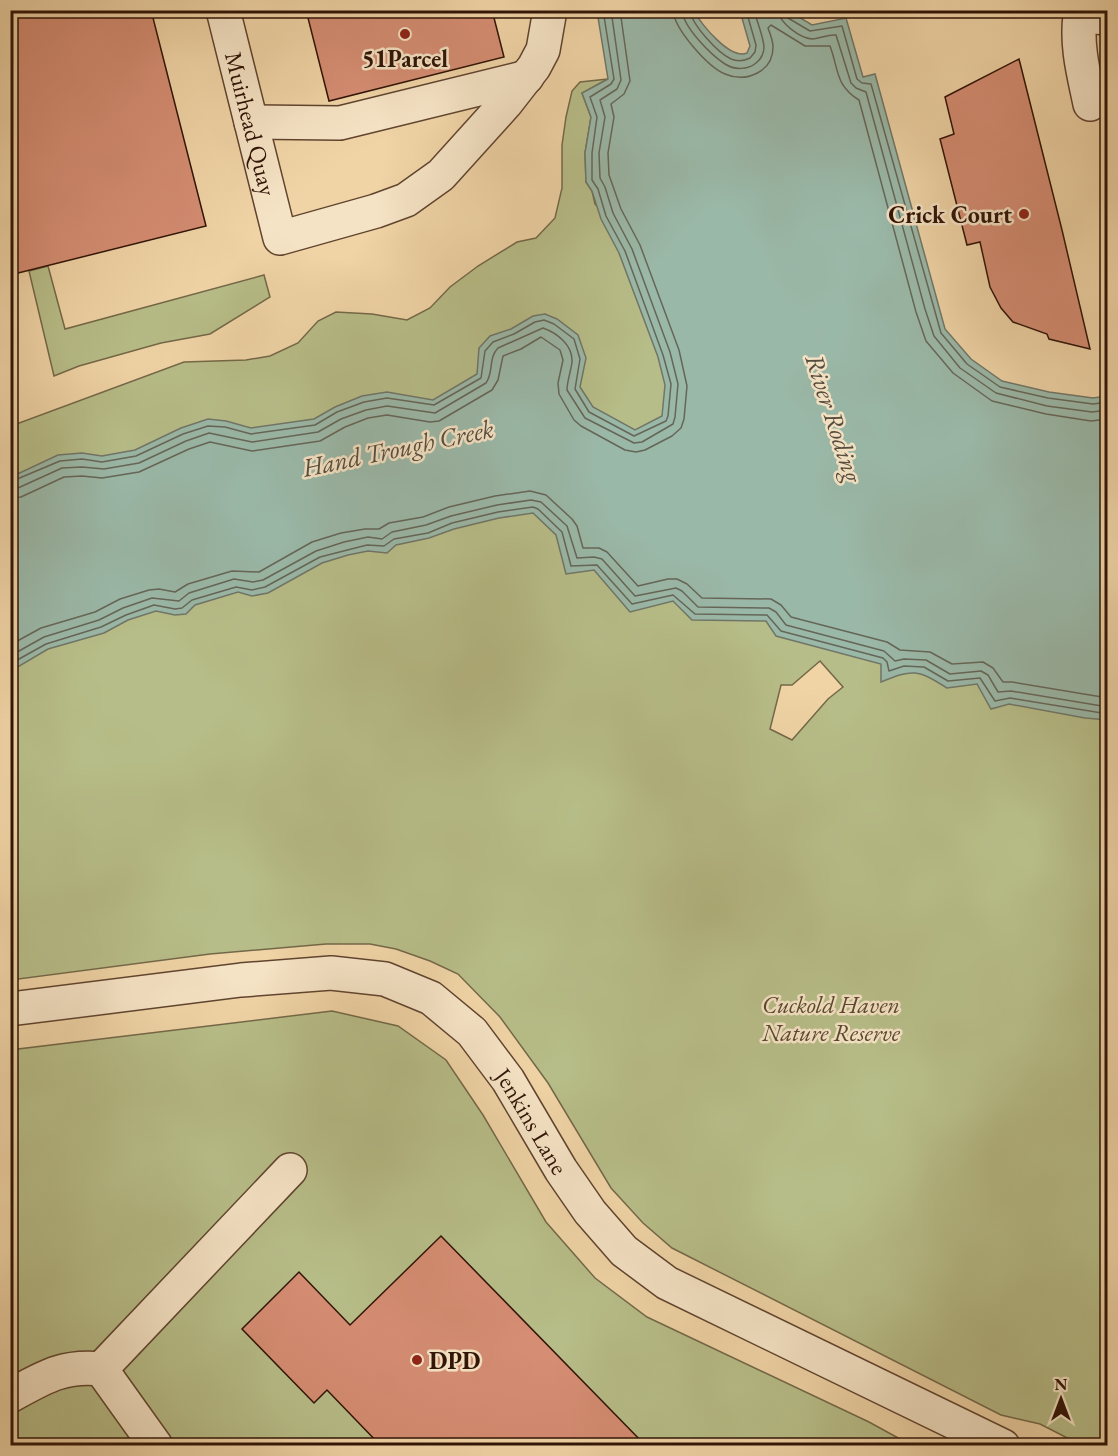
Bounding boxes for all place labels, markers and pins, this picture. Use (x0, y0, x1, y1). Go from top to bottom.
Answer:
marker: 51Parcel (398, 27, 412, 41)
place label: 51Parcel (362, 43, 448, 74)
place label: Crick Court (888, 199, 1012, 230)
marker: Crick Court (1017, 207, 1031, 221)
place label: DPD (429, 1345, 480, 1376)
marker: DPD (410, 1353, 424, 1367)

